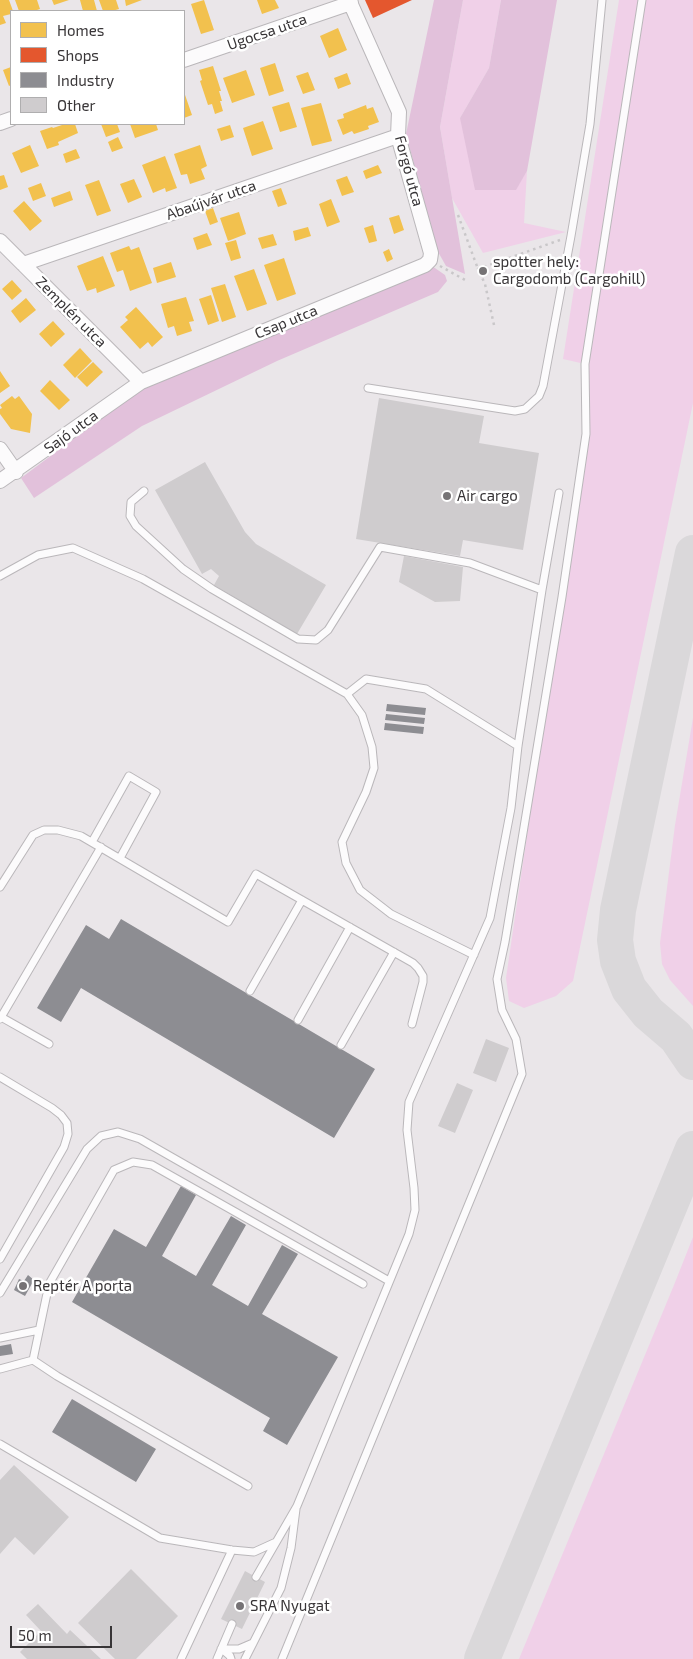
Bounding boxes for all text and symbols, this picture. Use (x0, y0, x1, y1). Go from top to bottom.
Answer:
legend (10, 10, 185, 125)
street label: Ugocsa utca (225, 10, 309, 54)
text: Homes (57, 21, 104, 39)
text: Shops (57, 46, 99, 64)
text: Industry (57, 71, 114, 89)
text: Other (57, 96, 96, 114)
street label: Forgó utca (391, 134, 427, 208)
street label: Abaújvár utca (164, 176, 258, 224)
place label: spotter hely: Cargodomb (Cargohill) (493, 253, 645, 288)
marker: spotter hely: Cargodomb (Cargohill) (477, 265, 489, 277)
street label: Zemplén utca (32, 273, 110, 351)
street label: Csap utca (252, 301, 320, 343)
street label: Sajó utca (41, 406, 101, 458)
place label: Air cargo (457, 487, 518, 505)
marker: Air cargo (441, 490, 453, 502)
place label: Reptér A porta (33, 1277, 132, 1295)
marker: Reptér A porta (17, 1280, 29, 1292)
place label: SRA Nyugat (250, 1597, 330, 1615)
marker: SRA Nyugat (234, 1600, 246, 1612)
scale bar (12, 1616, 115, 1648)
text: 50 m (18, 1626, 52, 1644)

